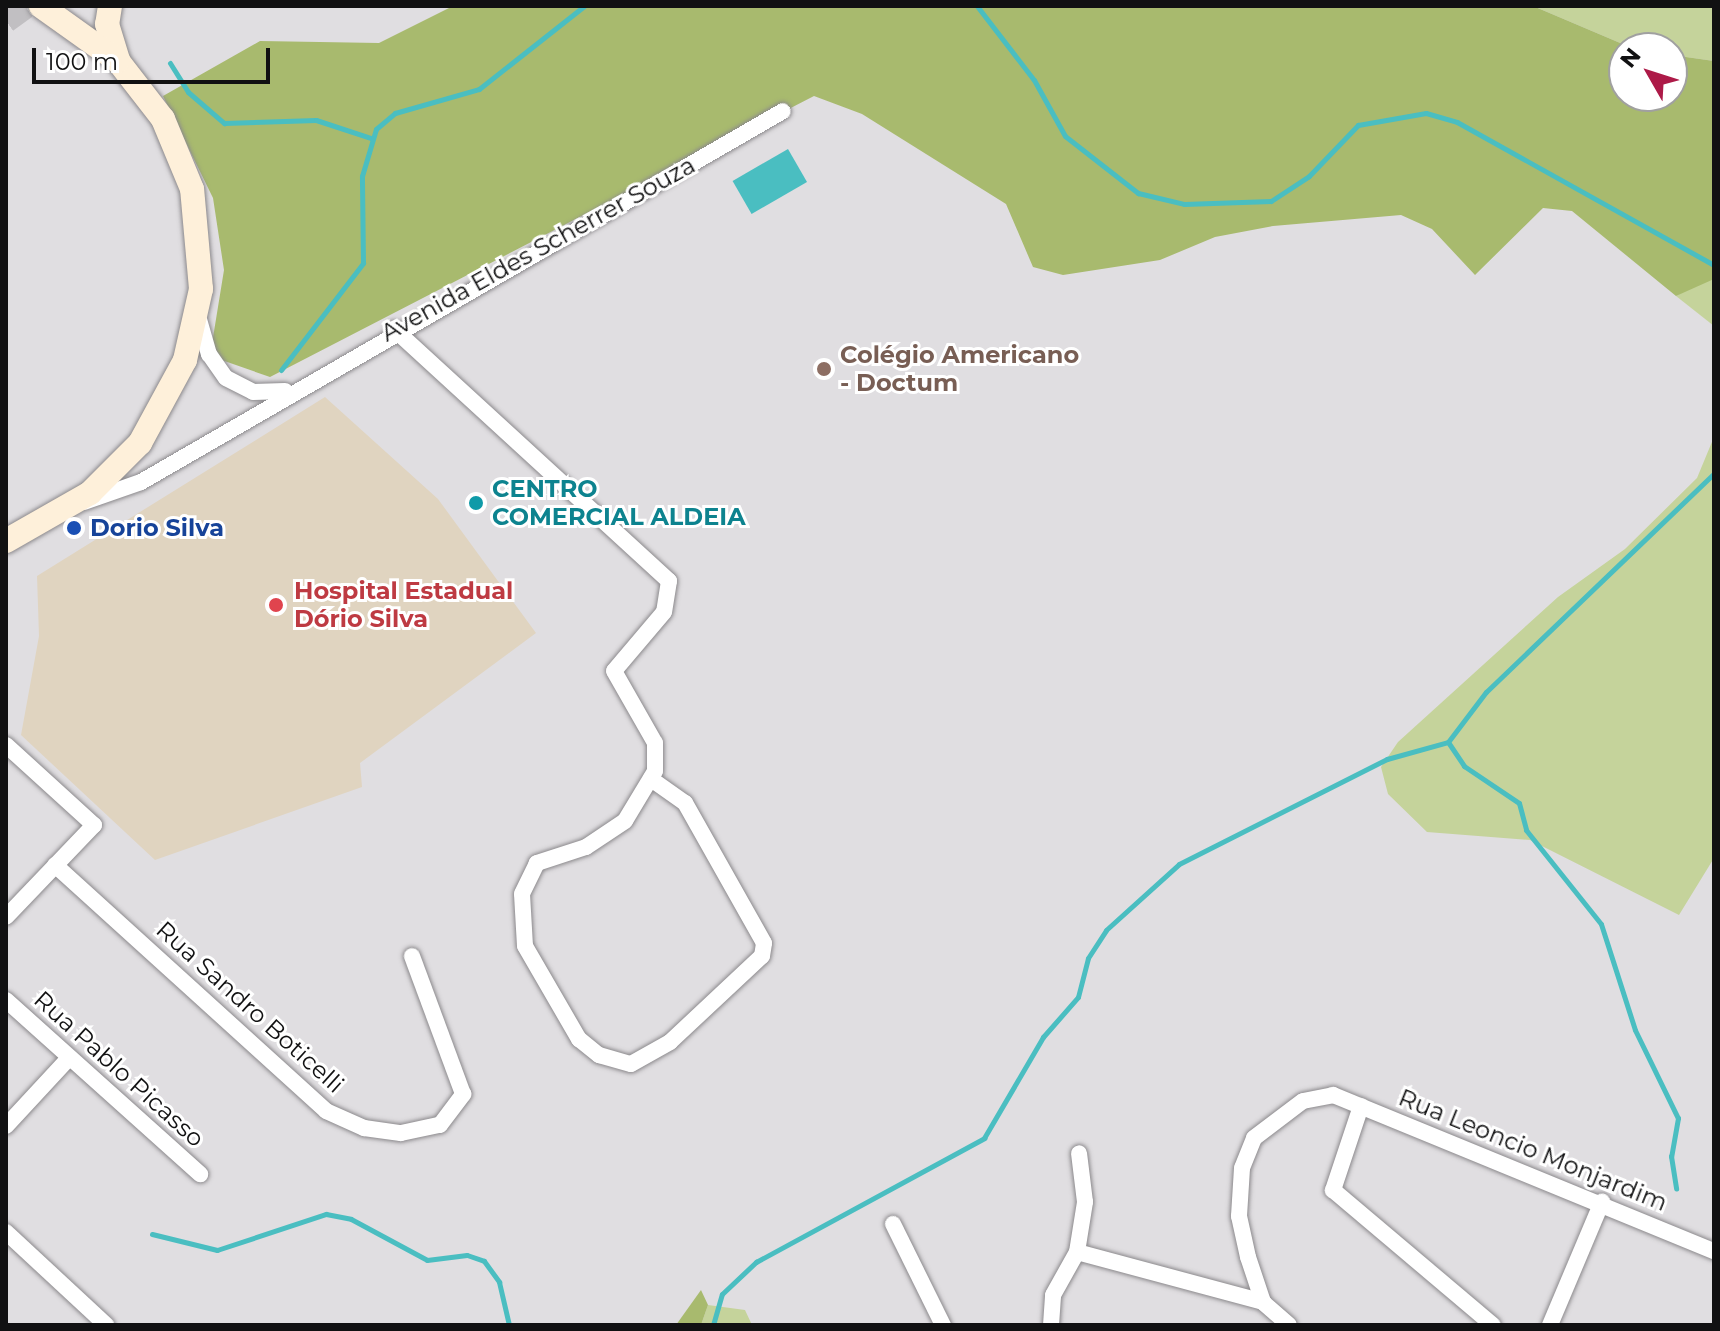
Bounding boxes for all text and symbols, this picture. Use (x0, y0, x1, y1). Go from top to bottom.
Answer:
scale bar (36, 32, 274, 82)
north arrow (1608, 32, 1688, 112)
text: N (1614, 42, 1647, 73)
text: 100 m (46, 47, 118, 76)
street label: Avenida Eldes Scherrer Souza (376, 150, 700, 348)
place label: Colégio Americano - Doctum (840, 341, 1079, 397)
marker: Colégio Americano - Doctum (815, 360, 833, 378)
place label: CENTRO COMERCIAL ALDEIA (492, 475, 746, 531)
marker: CENTRO COMERCIAL ALDEIA (467, 494, 485, 512)
place label: Dorio Silva (90, 514, 224, 542)
marker: Dorio Silva (65, 519, 83, 537)
place label: Hospital Estadual Dório Silva (294, 577, 513, 633)
marker: Hospital Estadual Dório Silva (265, 594, 287, 616)
street label: Rua Sandro Boticelli (150, 915, 350, 1099)
street label: Rua Pablo Picasso (28, 985, 210, 1153)
street label: Rua Leoncio Monjardim (1394, 1083, 1672, 1217)

